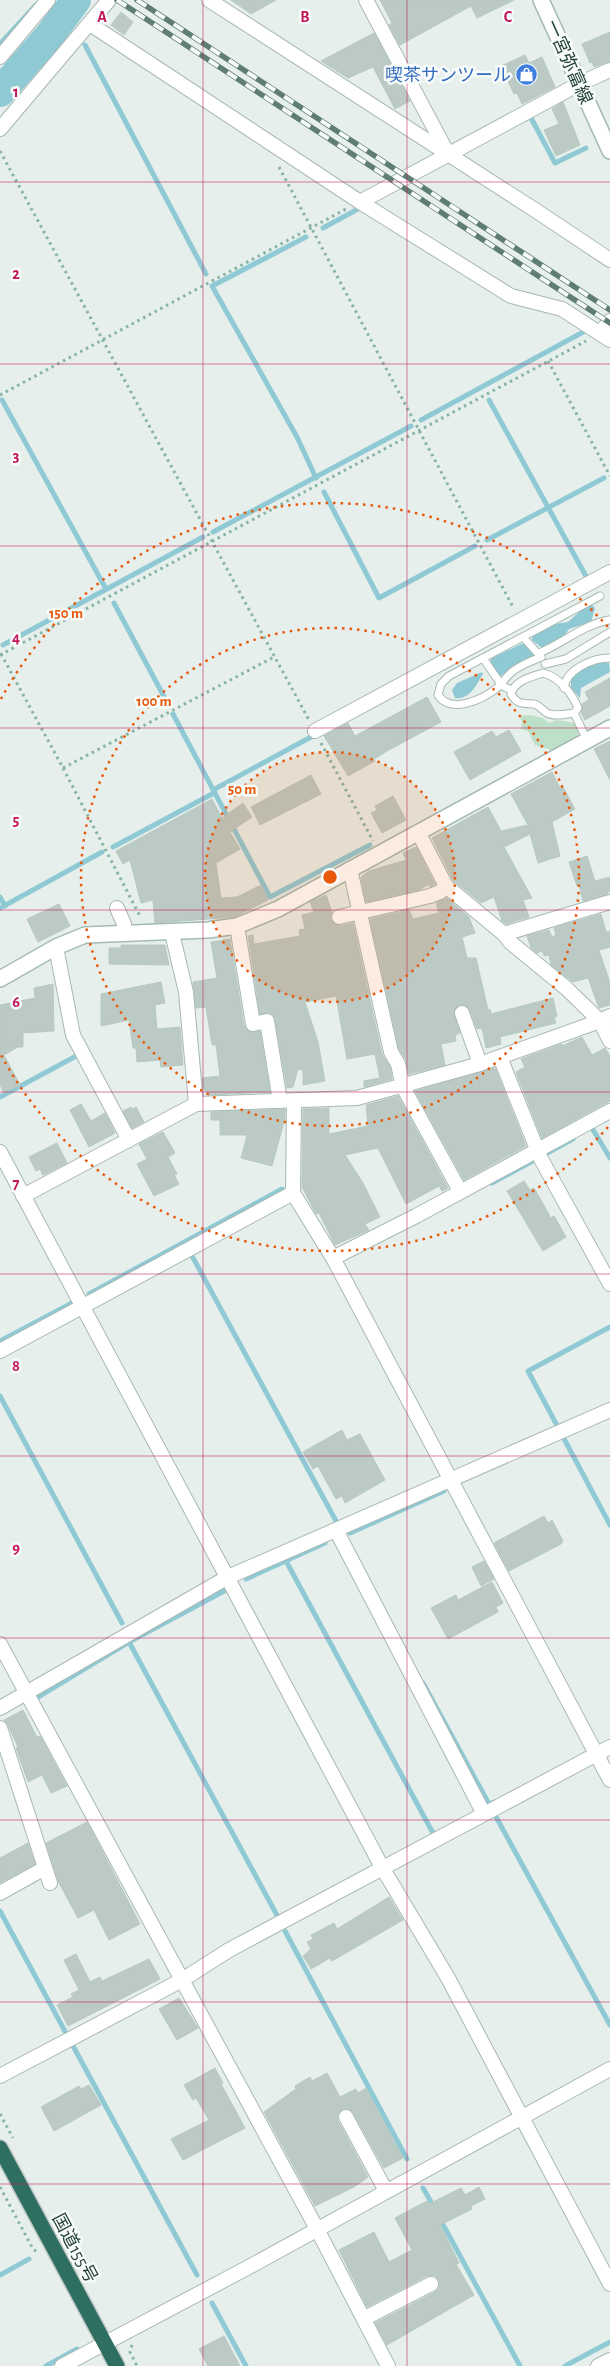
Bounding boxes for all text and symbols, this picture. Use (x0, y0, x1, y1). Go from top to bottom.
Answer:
text: A (97, 9, 107, 25)
text: B (300, 9, 310, 25)
text: C (504, 9, 513, 25)
street label: 一宮弥富線 (542, 17, 596, 107)
shop icon: 喫茶サンツール (515, 63, 539, 87)
place label: 喫茶サンツール (385, 66, 511, 85)
text: 1 (13, 84, 19, 100)
text: 2 (12, 266, 20, 282)
text: 3 (13, 448, 20, 464)
text: 150 m (49, 606, 83, 621)
text: 4 (12, 630, 20, 646)
text: 100 m (136, 694, 172, 709)
text: 50 m (228, 782, 256, 797)
text: 5 (13, 812, 20, 828)
centre of rings (321, 868, 339, 886)
text: 6 (12, 994, 20, 1010)
text: 7 (13, 1176, 20, 1192)
text: 8 (12, 1358, 20, 1374)
text: 9 (12, 1540, 20, 1556)
street label: 国道155号 (49, 2210, 101, 2286)

